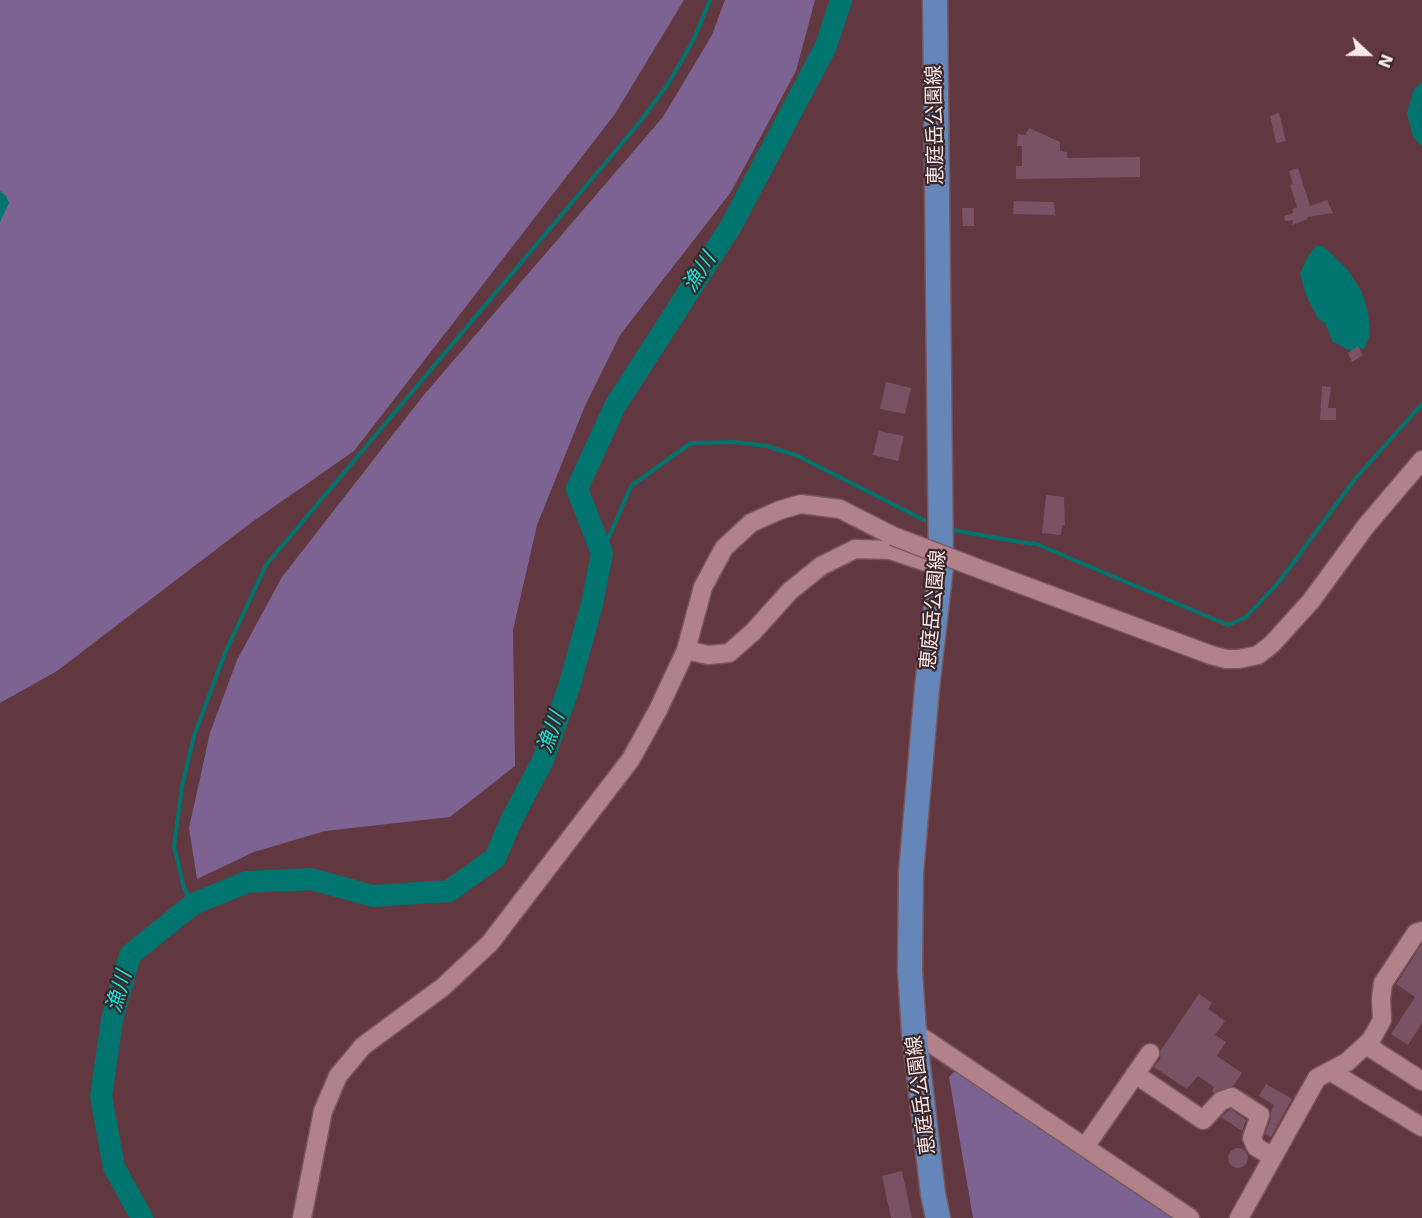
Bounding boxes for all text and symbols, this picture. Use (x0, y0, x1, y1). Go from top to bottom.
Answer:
north arrow (1338, 24, 1398, 84)
text: N (1374, 51, 1396, 71)
street label: 恵庭岳公園線 (923, 65, 949, 185)
water label: 漁川 (678, 249, 722, 297)
street label: 恵庭岳公園線 (917, 549, 951, 671)
water label: 漁川 (533, 709, 571, 757)
water label: 漁川 (102, 968, 138, 1016)
street label: 恵庭岳公園線 (903, 1034, 941, 1156)

